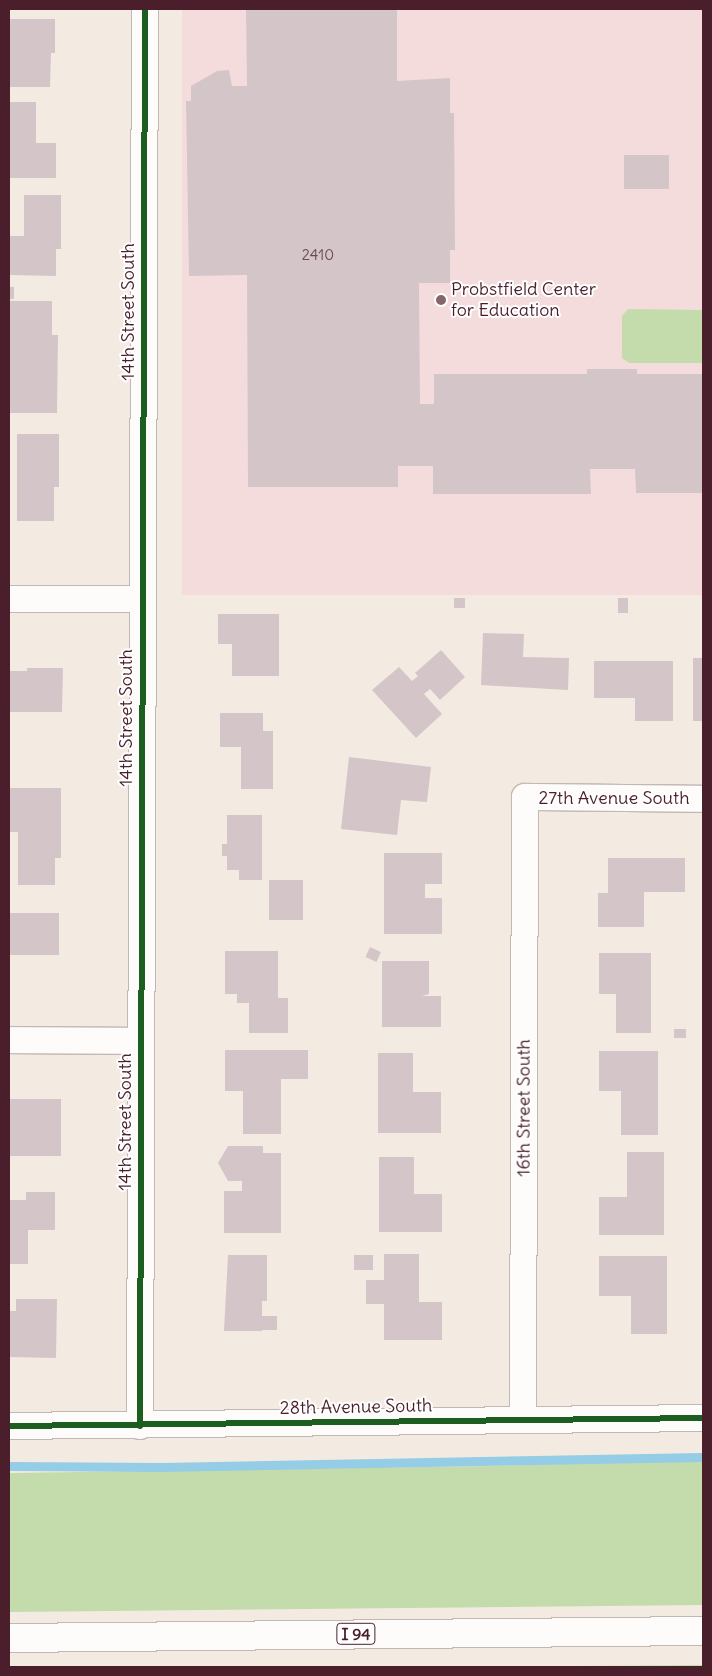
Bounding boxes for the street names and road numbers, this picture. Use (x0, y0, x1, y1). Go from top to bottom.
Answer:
street label: 14th Street South (117, 243, 139, 381)
street label: 14th Street South (115, 649, 137, 787)
street label: 27th Avenue South (538, 787, 690, 809)
street label: 16th Street South (513, 1039, 535, 1177)
street label: 14th Street South (114, 1053, 136, 1191)
street label: 28th Avenue South (279, 1395, 433, 1419)
road number: I 94 (336, 1620, 376, 1648)

